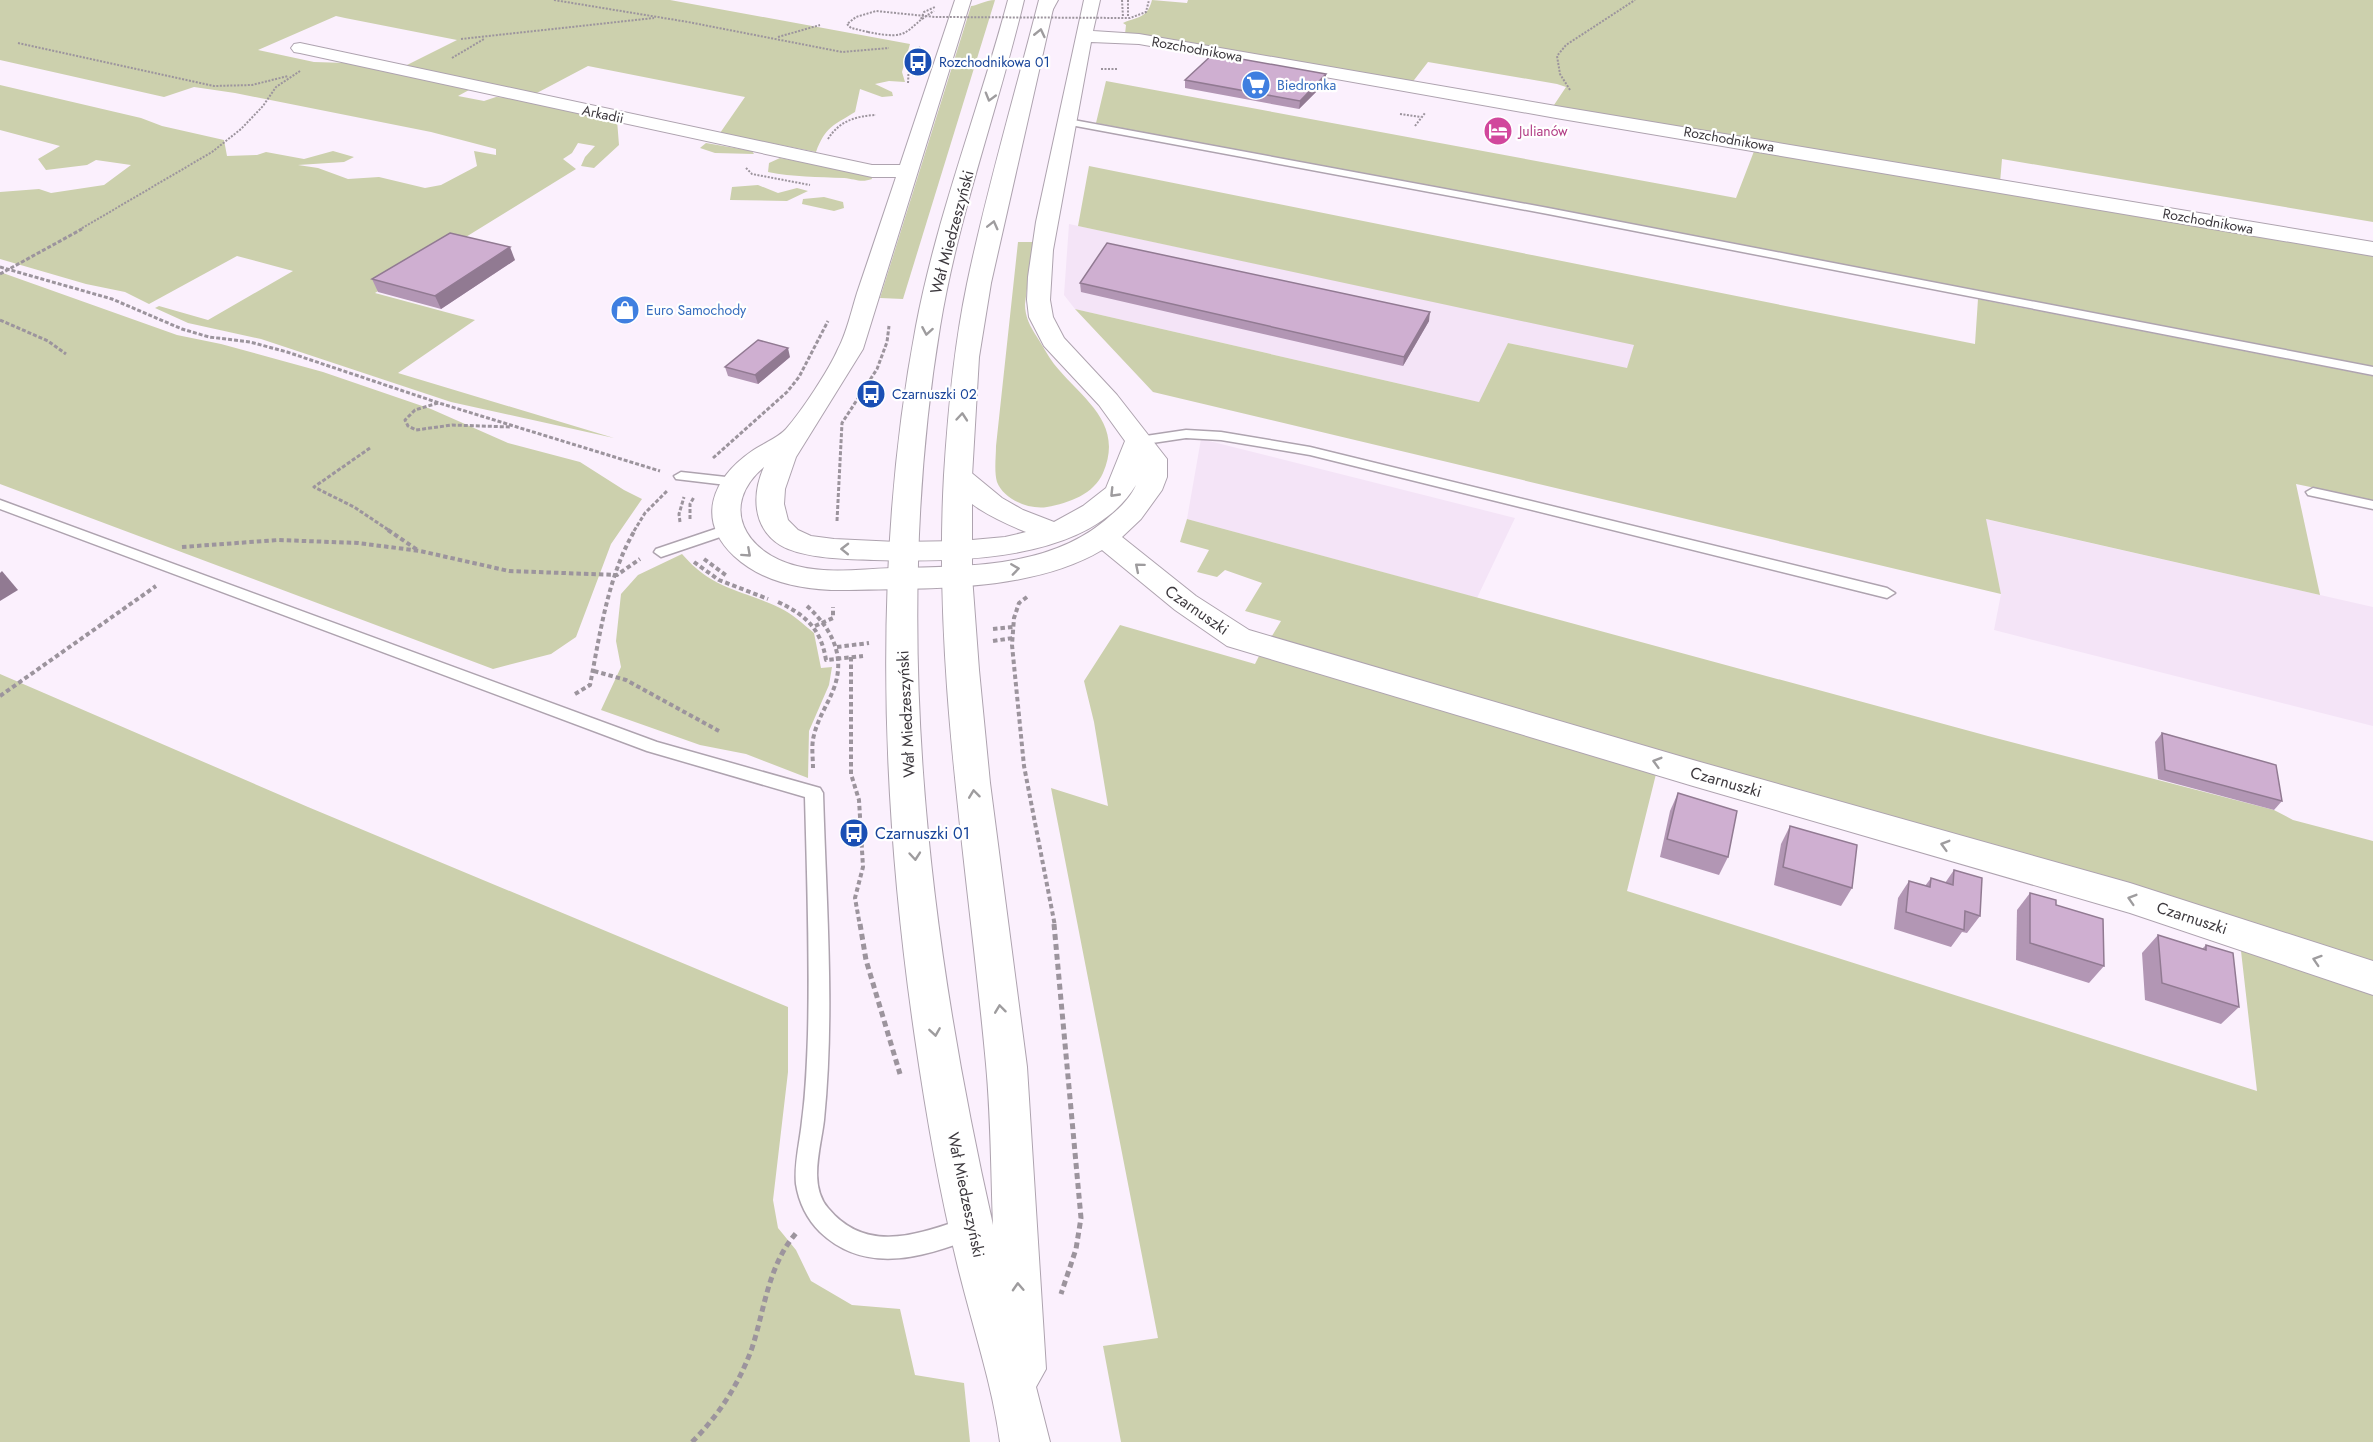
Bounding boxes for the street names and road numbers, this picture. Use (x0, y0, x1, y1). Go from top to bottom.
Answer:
street label: Rozchodnikowa (1150, 31, 1244, 67)
street label: Arkadii (580, 100, 626, 128)
street label: Rozchodnikowa (1682, 121, 1776, 157)
street label: Wał Miedzeszyński (924, 167, 980, 297)
street label: Rozchodnikowa (2161, 203, 2255, 239)
street label: Czarnuszki (1160, 580, 1234, 640)
street label: Wał Miedzeszyński (891, 650, 921, 778)
street label: Czarnuszki (1688, 761, 1764, 803)
street label: Czarnuszki (2154, 896, 2230, 940)
street label: Wał Miedzeszyński (942, 1130, 990, 1260)

